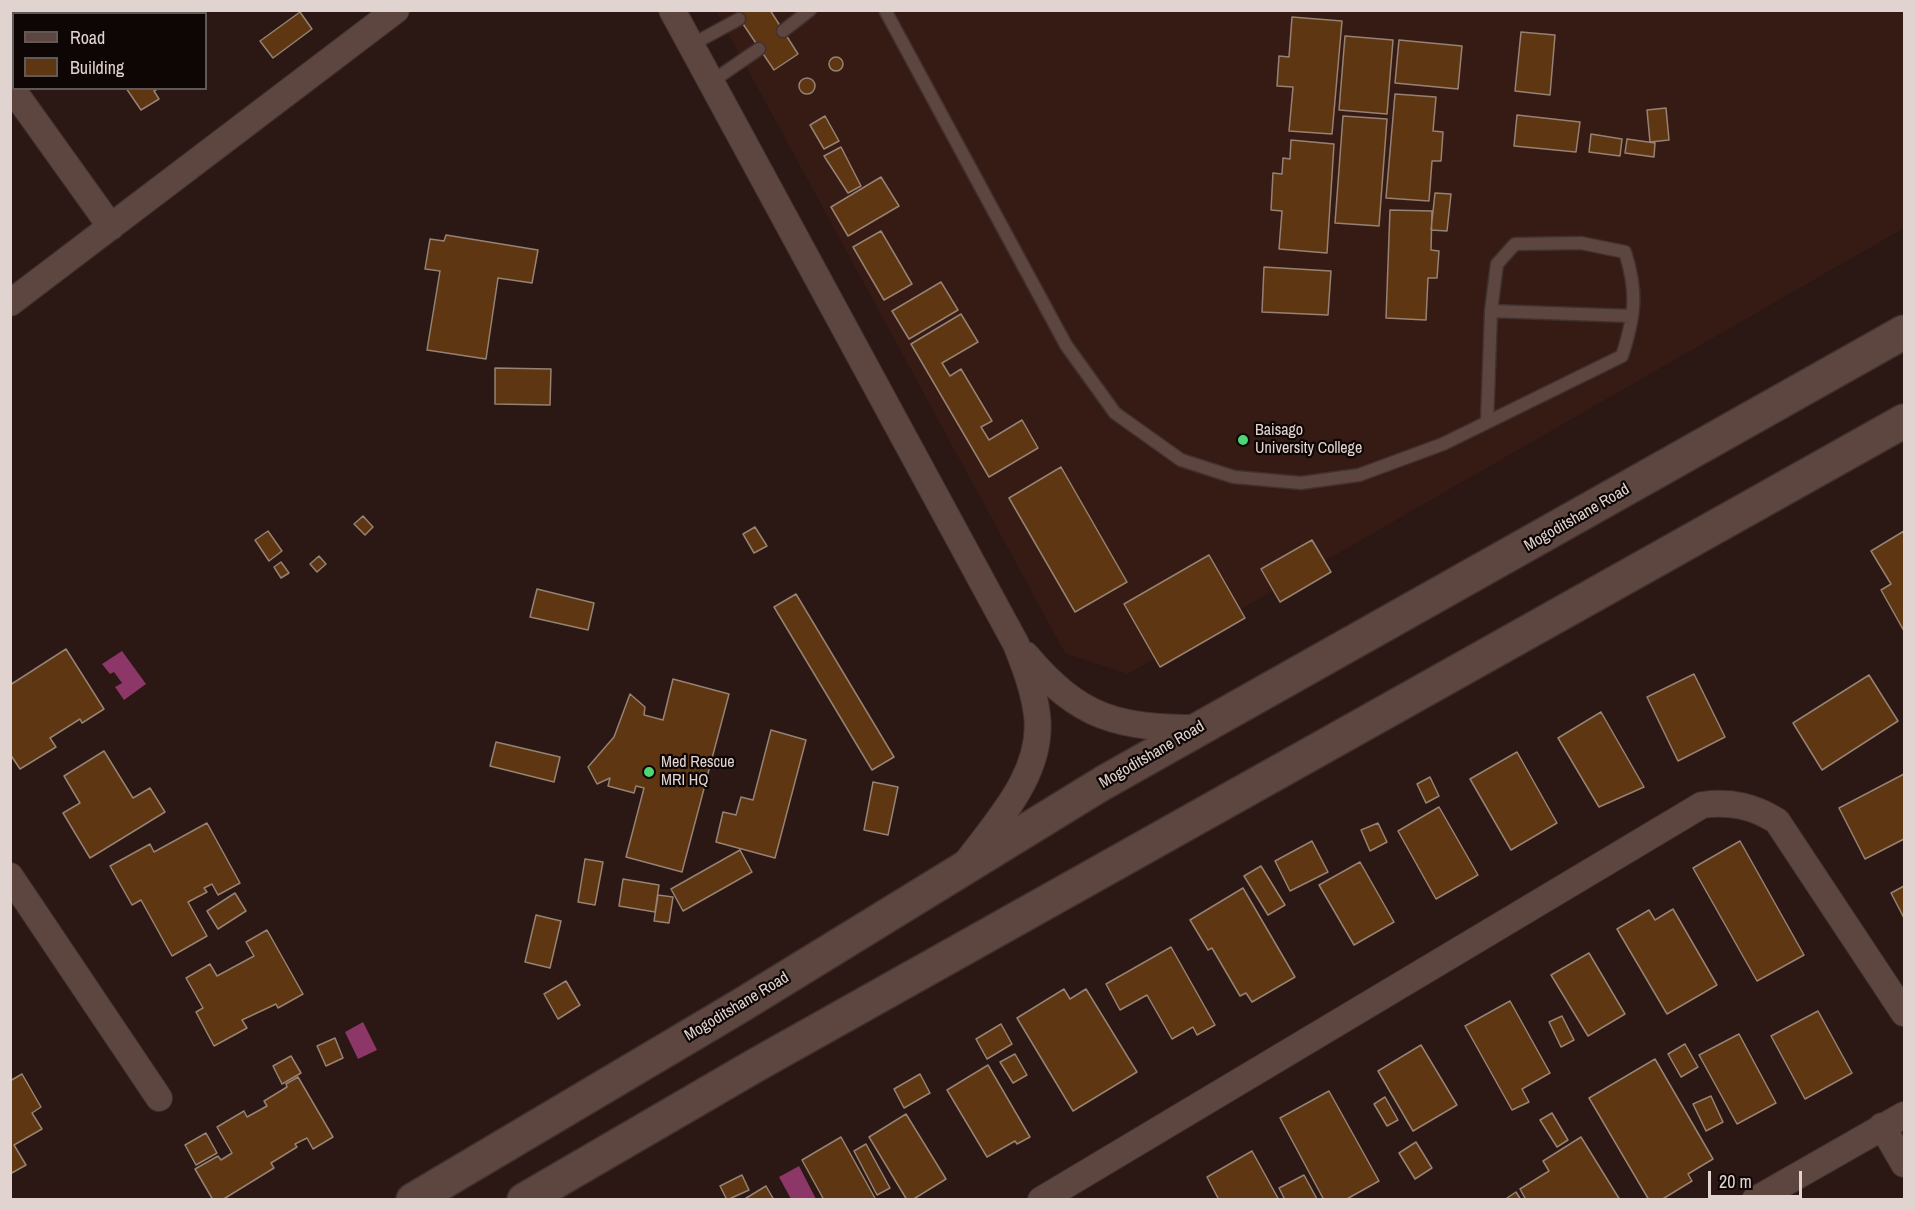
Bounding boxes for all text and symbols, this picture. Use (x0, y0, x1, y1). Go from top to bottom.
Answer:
legend (12, 12, 207, 90)
text: Road (70, 25, 105, 50)
text: Building (70, 55, 124, 80)
place label: Baisago University College (1255, 421, 1362, 459)
marker: Baisago University College (1236, 433, 1250, 447)
street label: Mogoditshane Road (1521, 480, 1633, 556)
street label: Mogoditshane Road (1096, 717, 1208, 793)
place label: Med Rescue MRI HQ (661, 753, 735, 791)
marker: Med Rescue MRI HQ (642, 765, 656, 779)
street label: Mogoditshane Road (681, 968, 793, 1046)
scale bar (1711, 1159, 1806, 1197)
text: 20 m (1719, 1169, 1752, 1194)

